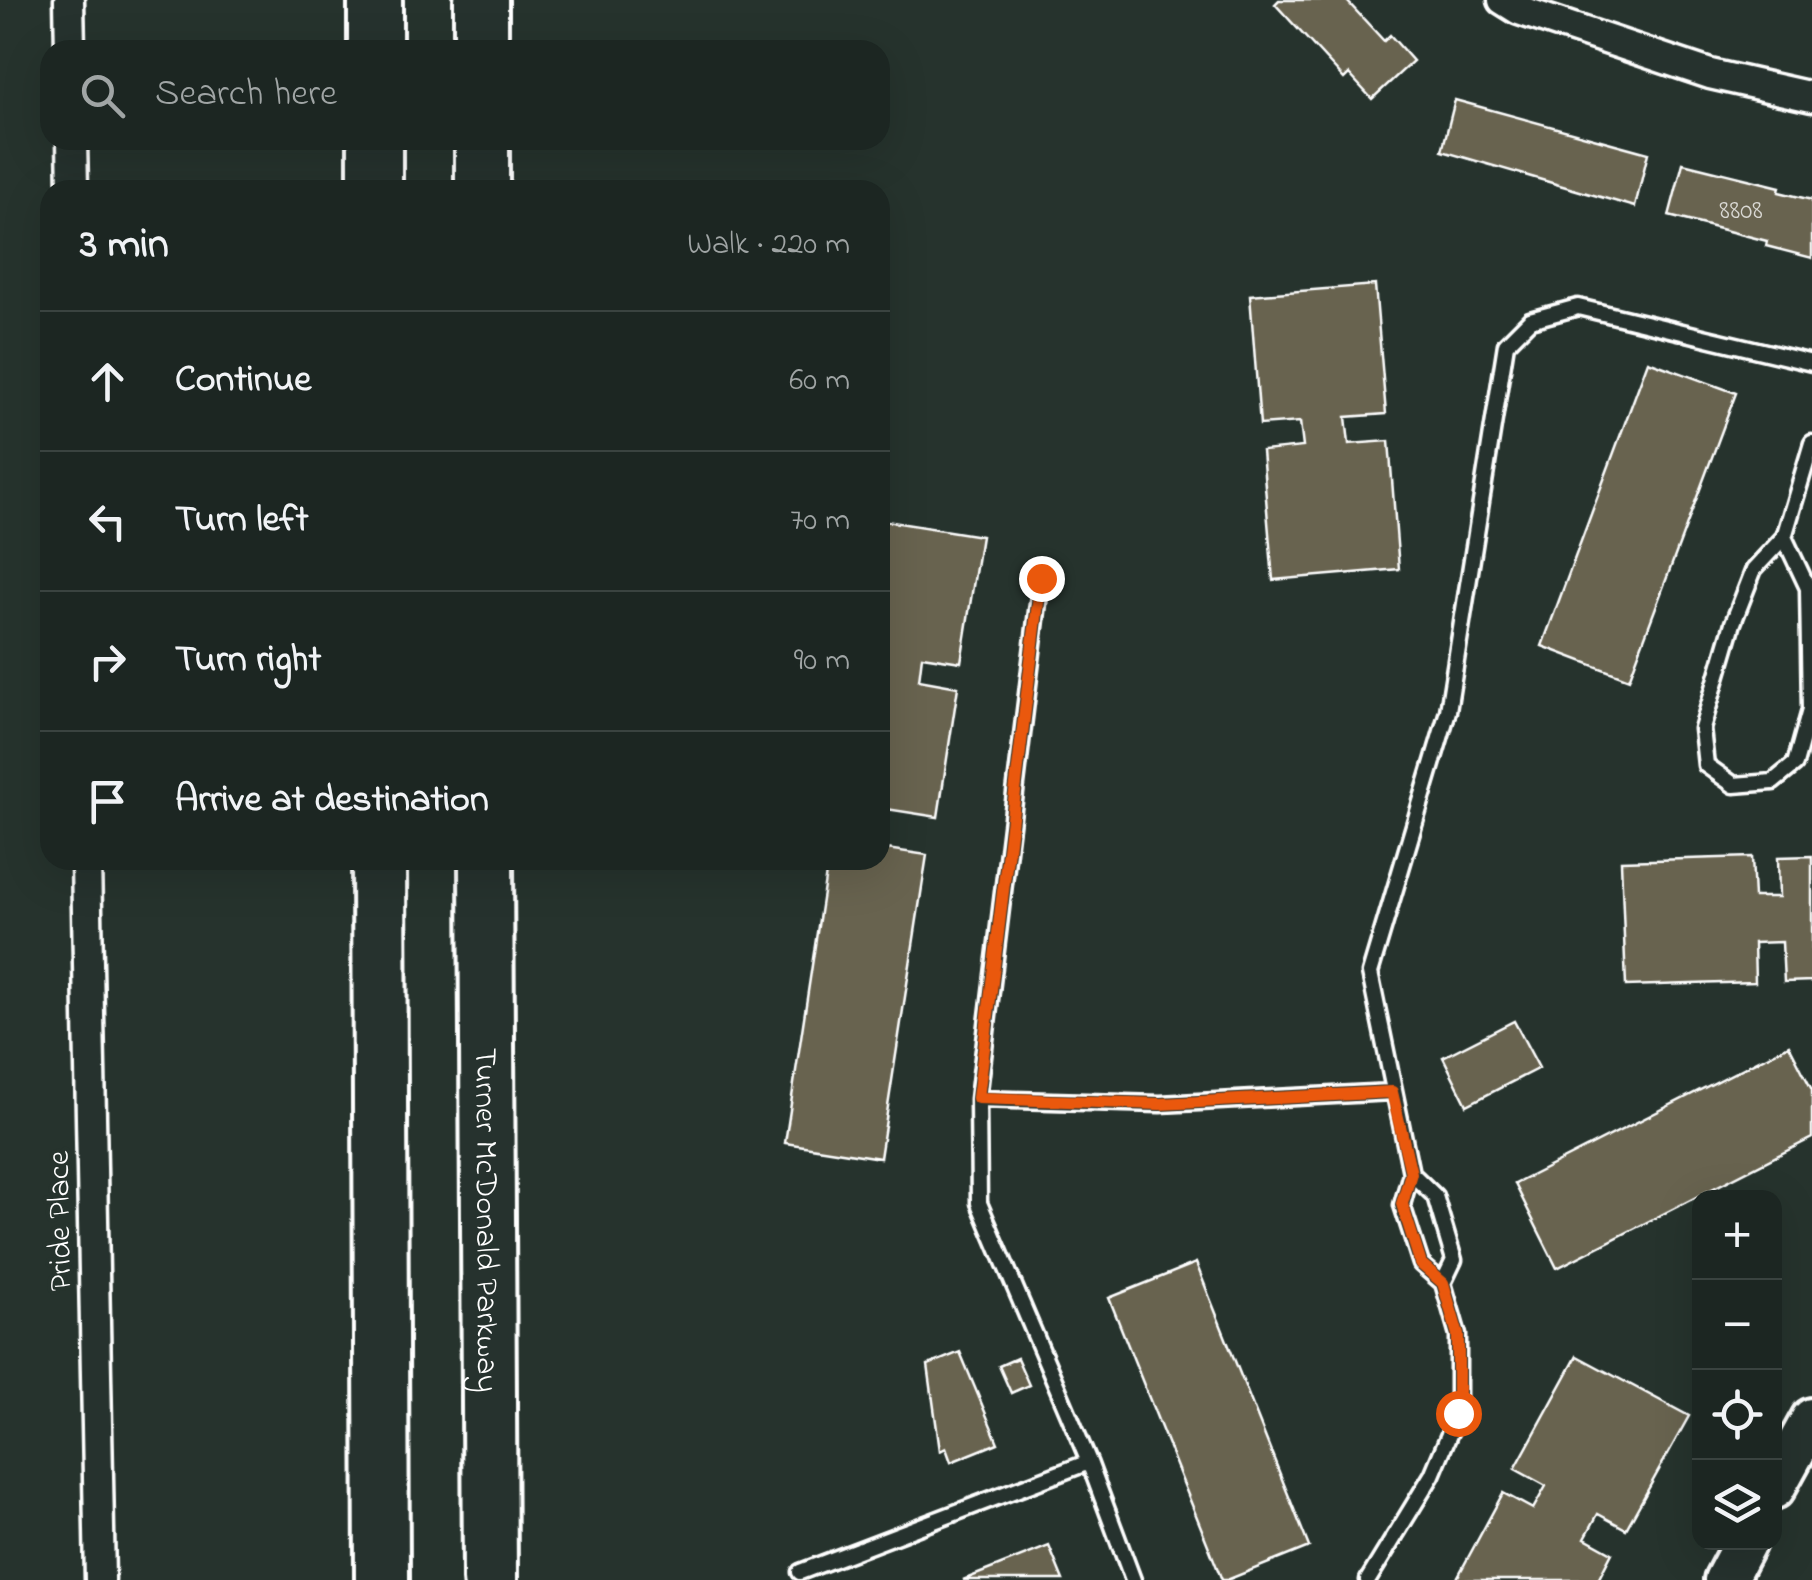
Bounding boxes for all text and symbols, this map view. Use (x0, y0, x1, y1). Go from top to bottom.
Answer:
search box (40, 40, 890, 150)
text: Search here (155, 67, 337, 123)
icon: search (75, 68, 130, 123)
house number: 8808 (1719, 191, 1763, 232)
text: 3 min (80, 215, 169, 276)
text: Walk · 220 m (687, 222, 850, 269)
text: Continue (175, 353, 311, 409)
icon: ahead (80, 354, 135, 409)
text: 60 m (789, 358, 850, 405)
text: Turn left (175, 493, 308, 549)
icon: left (80, 494, 135, 549)
text: 70 m (790, 498, 850, 545)
route end (1019, 556, 1065, 602)
text: Turn right (175, 633, 321, 689)
icon: right (80, 634, 135, 689)
text: 90 m (794, 638, 850, 685)
text: Arrive at destination (175, 773, 489, 829)
icon: arrive (80, 774, 135, 829)
street label: Turner McDonald Parkway (460, 1047, 509, 1393)
street label: Pride Place (37, 1150, 86, 1292)
map controls (1692, 1190, 1782, 1550)
button: + (1692, 1190, 1782, 1280)
button: − (1692, 1280, 1782, 1370)
button: locate (1692, 1370, 1782, 1460)
route start (1436, 1391, 1482, 1437)
button: layers (1692, 1460, 1782, 1550)

